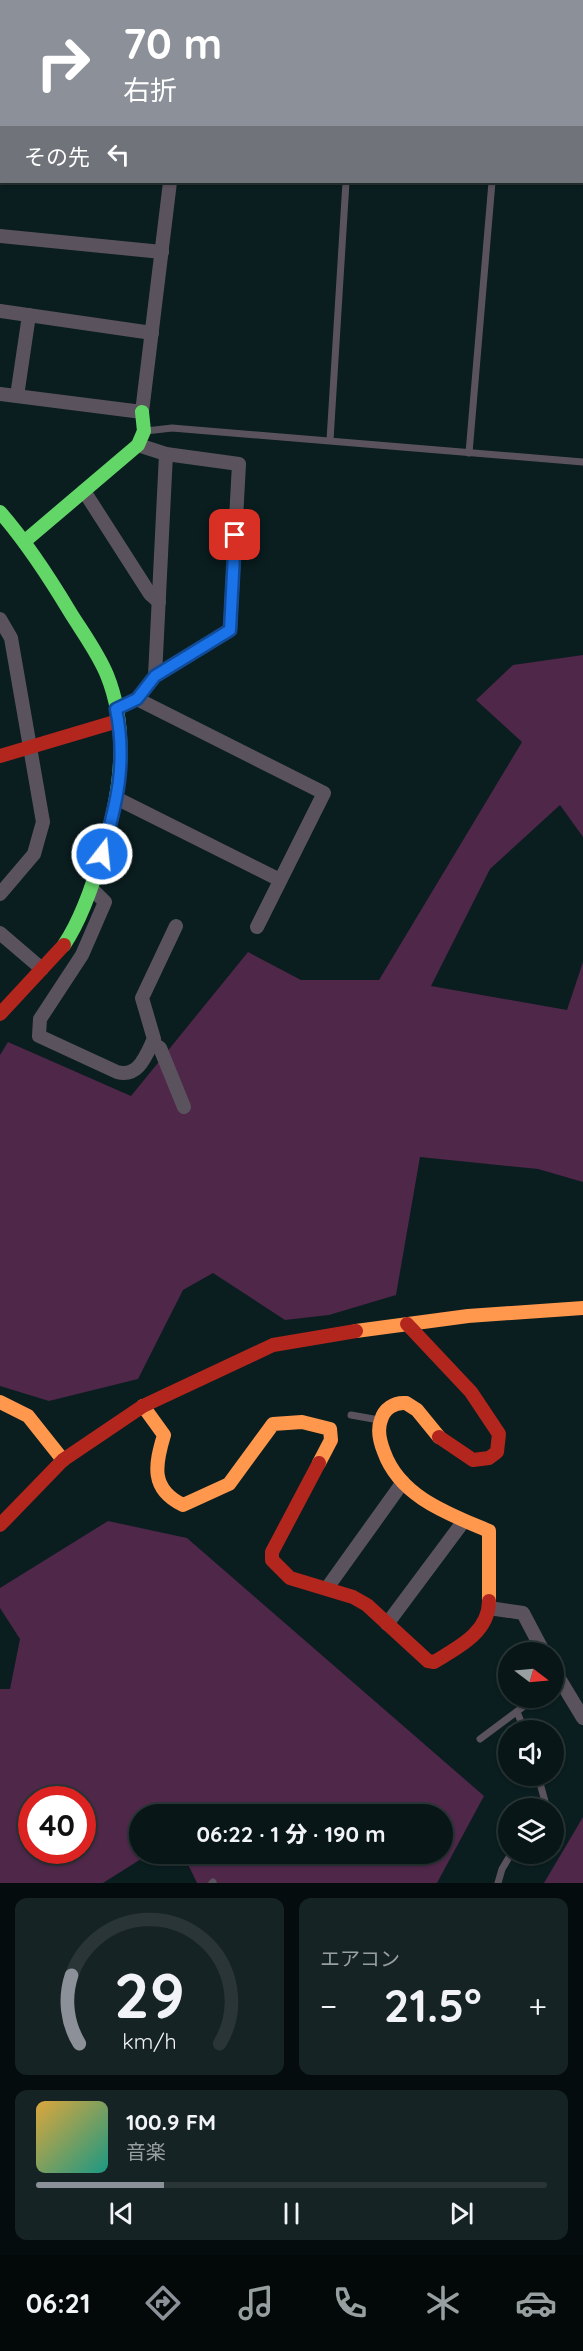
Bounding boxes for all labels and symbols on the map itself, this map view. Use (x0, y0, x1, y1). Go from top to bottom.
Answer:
pin (209, 509, 260, 560)
position arrow (70, 822, 134, 886)
north arrow (498, 1642, 564, 1708)
speed limit sign: 40 (18, 1786, 96, 1864)

